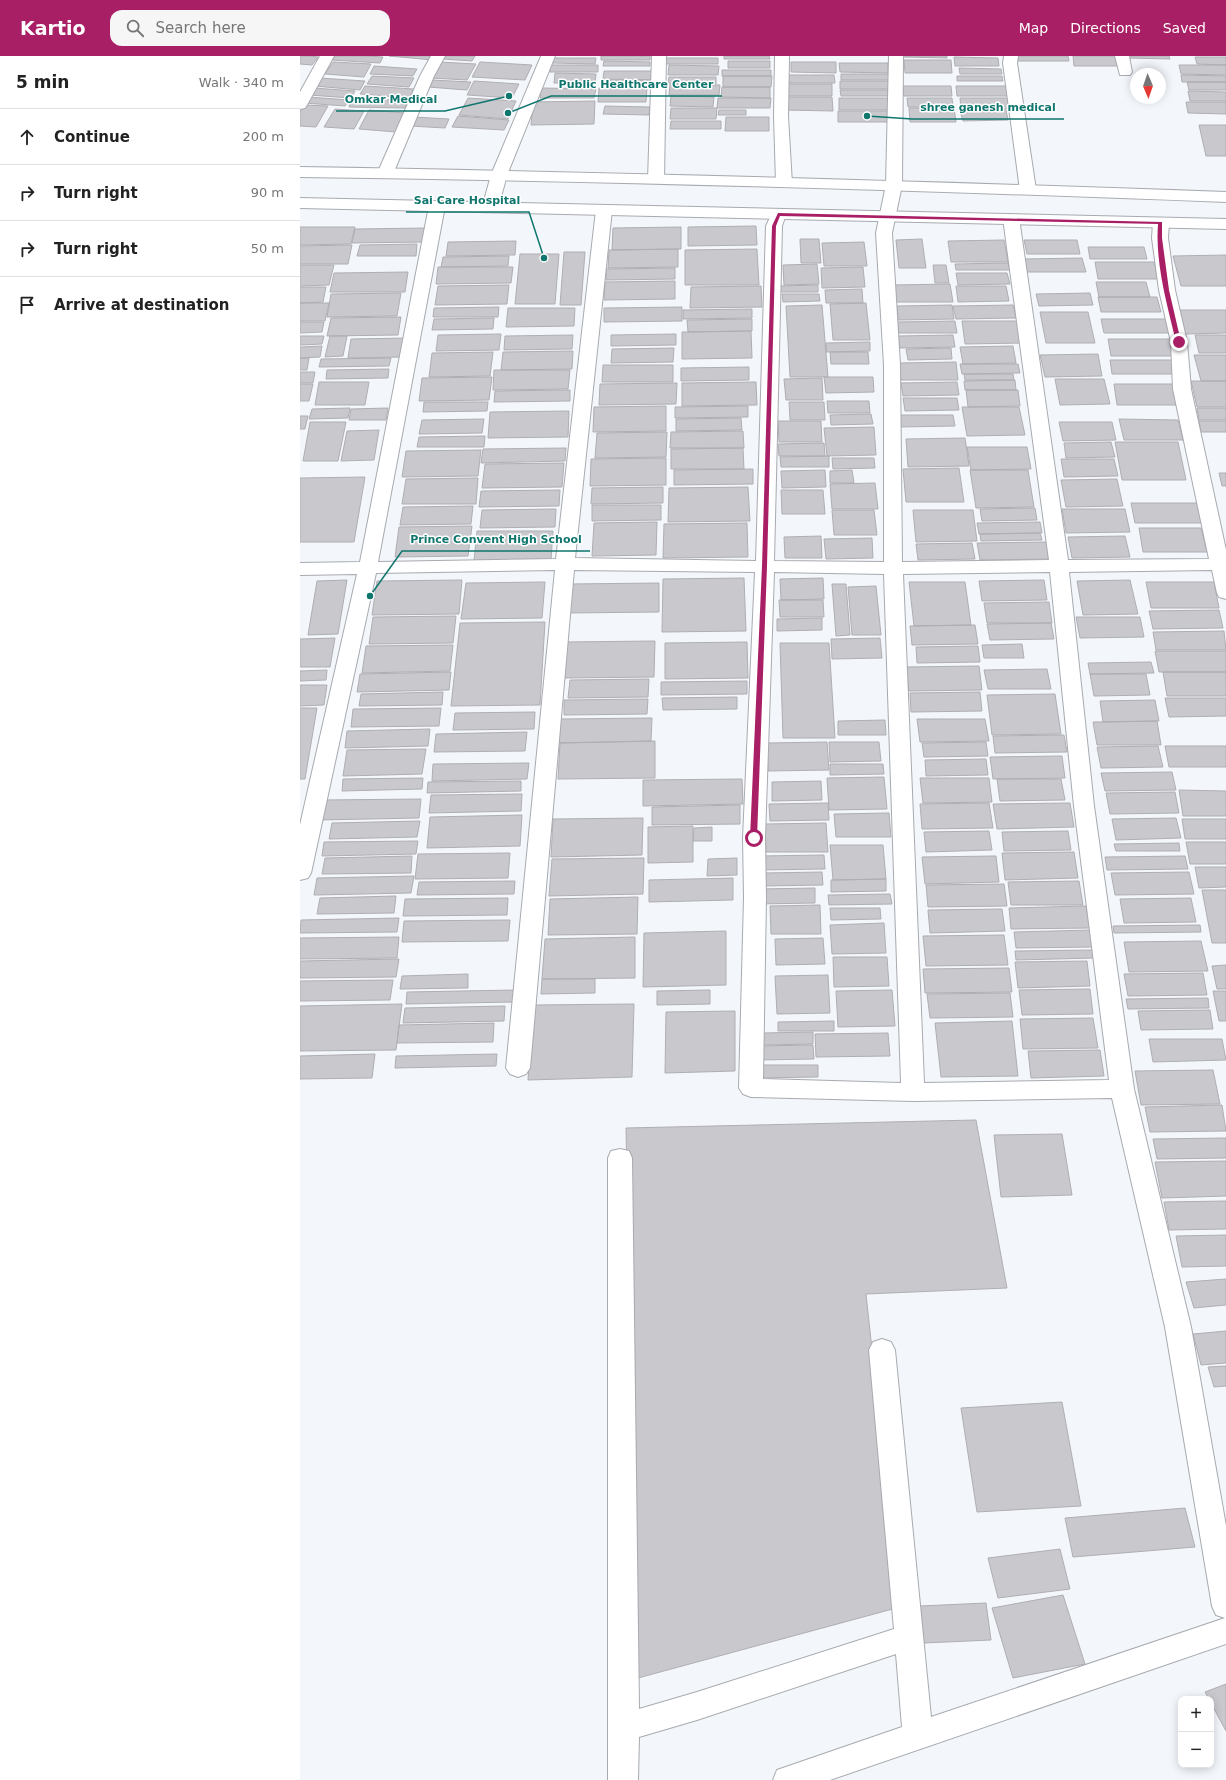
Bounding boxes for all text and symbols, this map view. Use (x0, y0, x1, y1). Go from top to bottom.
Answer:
search box (110, 10, 390, 46)
text: Kartio (20, 17, 86, 39)
icon: search (124, 17, 146, 39)
text: Search here (156, 19, 246, 37)
text: Map (1019, 20, 1048, 36)
text: Directions (1070, 20, 1141, 36)
text: Saved (1163, 20, 1206, 36)
north arrow (1130, 68, 1166, 104)
text: 5 min (16, 72, 69, 92)
callout: Public Healthcare Center (551, 73, 722, 96)
text: Walk · 340 m (199, 75, 284, 90)
text: Public Healthcare Center (559, 78, 714, 91)
callout: Omkar Medical (336, 88, 445, 111)
text: Omkar Medical (345, 93, 437, 106)
callout: shree ganesh medical (912, 96, 1064, 119)
text: shree ganesh medical (920, 101, 1056, 114)
icon: ahead (16, 126, 38, 148)
text: Continue (54, 128, 130, 146)
text: 200 m (242, 129, 284, 144)
icon: right (16, 182, 38, 204)
text: Turn right (54, 184, 138, 202)
text: 90 m (251, 185, 284, 200)
callout: Sai Care Hospital (406, 189, 529, 212)
text: Sai Care Hospital (414, 194, 520, 207)
icon: right (16, 238, 38, 260)
text: Turn right (54, 240, 138, 258)
text: 50 m (251, 241, 284, 256)
icon: arrive (16, 294, 38, 316)
text: Arrive at destination (54, 296, 229, 314)
route end (1170, 333, 1188, 351)
callout: Prince Convent High School (402, 528, 590, 551)
text: Prince Convent High School (410, 533, 582, 546)
route start (745, 829, 763, 847)
map controls (1178, 1696, 1214, 1768)
button: + (1178, 1696, 1214, 1732)
button: − (1178, 1732, 1214, 1768)

